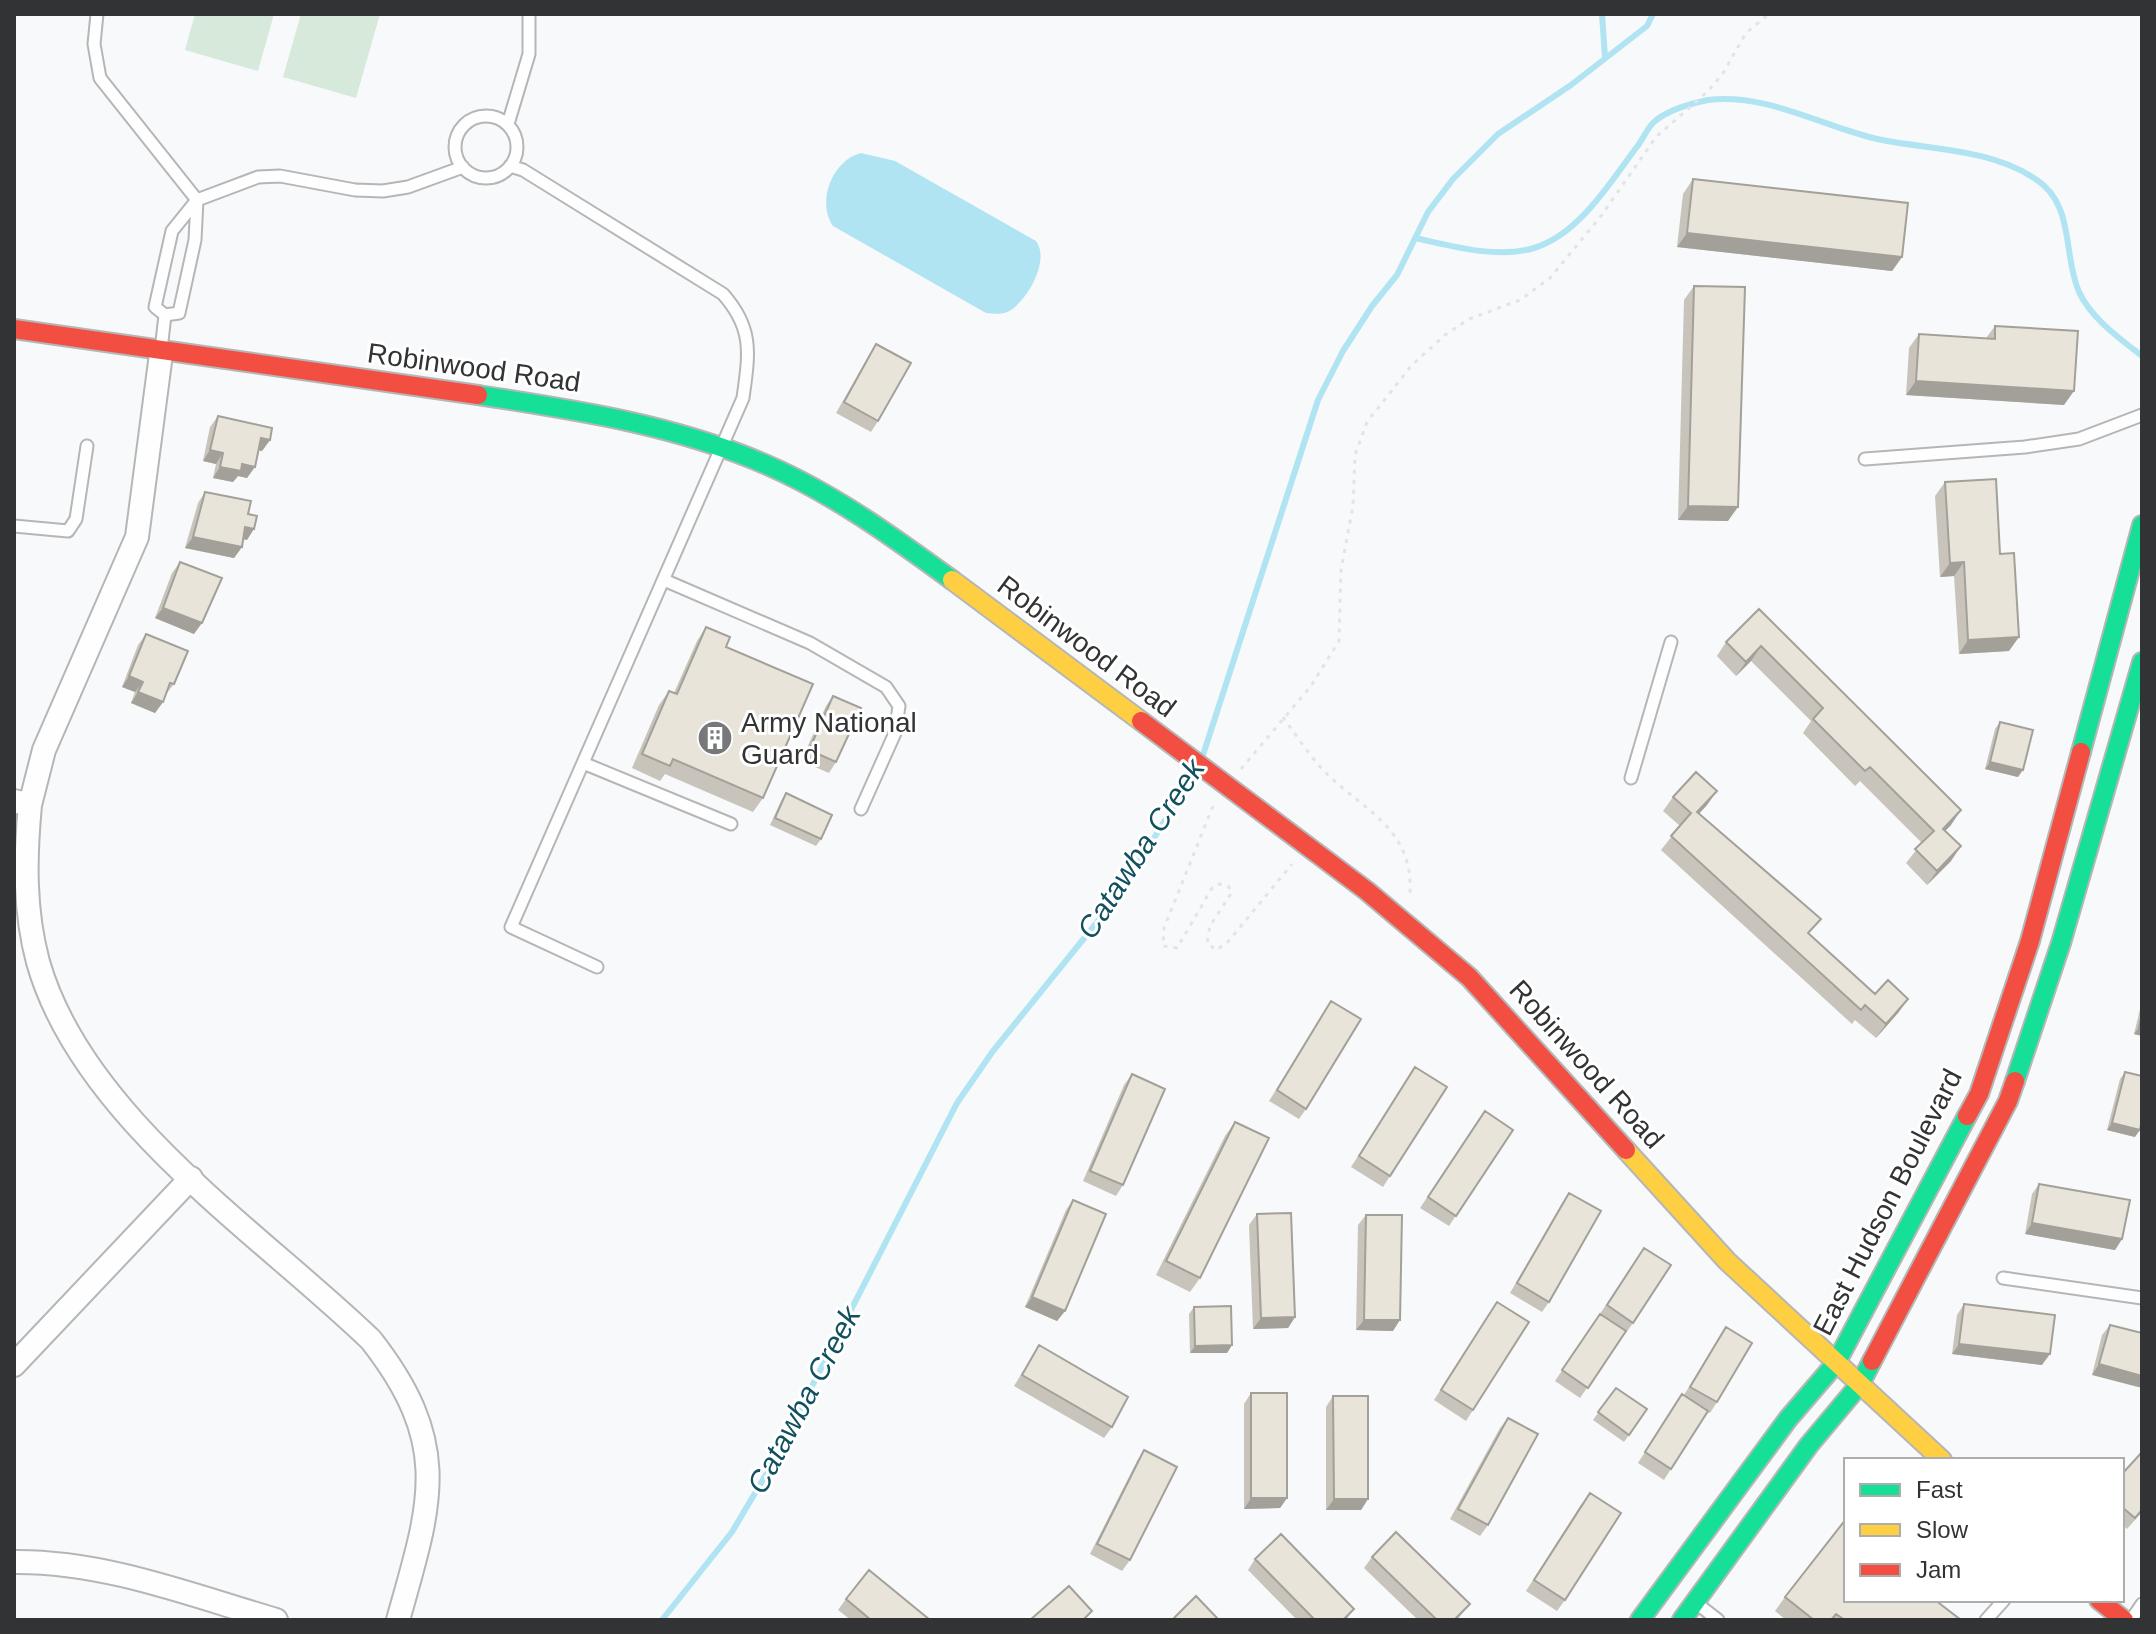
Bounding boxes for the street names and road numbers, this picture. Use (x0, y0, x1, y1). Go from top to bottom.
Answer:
street label: Robinwood Road (365, 337, 582, 398)
street label: Robinwood Road (992, 569, 1182, 723)
street label: Robinwood Road (1503, 974, 1670, 1155)
street label: East Hudson Boulevard (1807, 1064, 1968, 1340)

